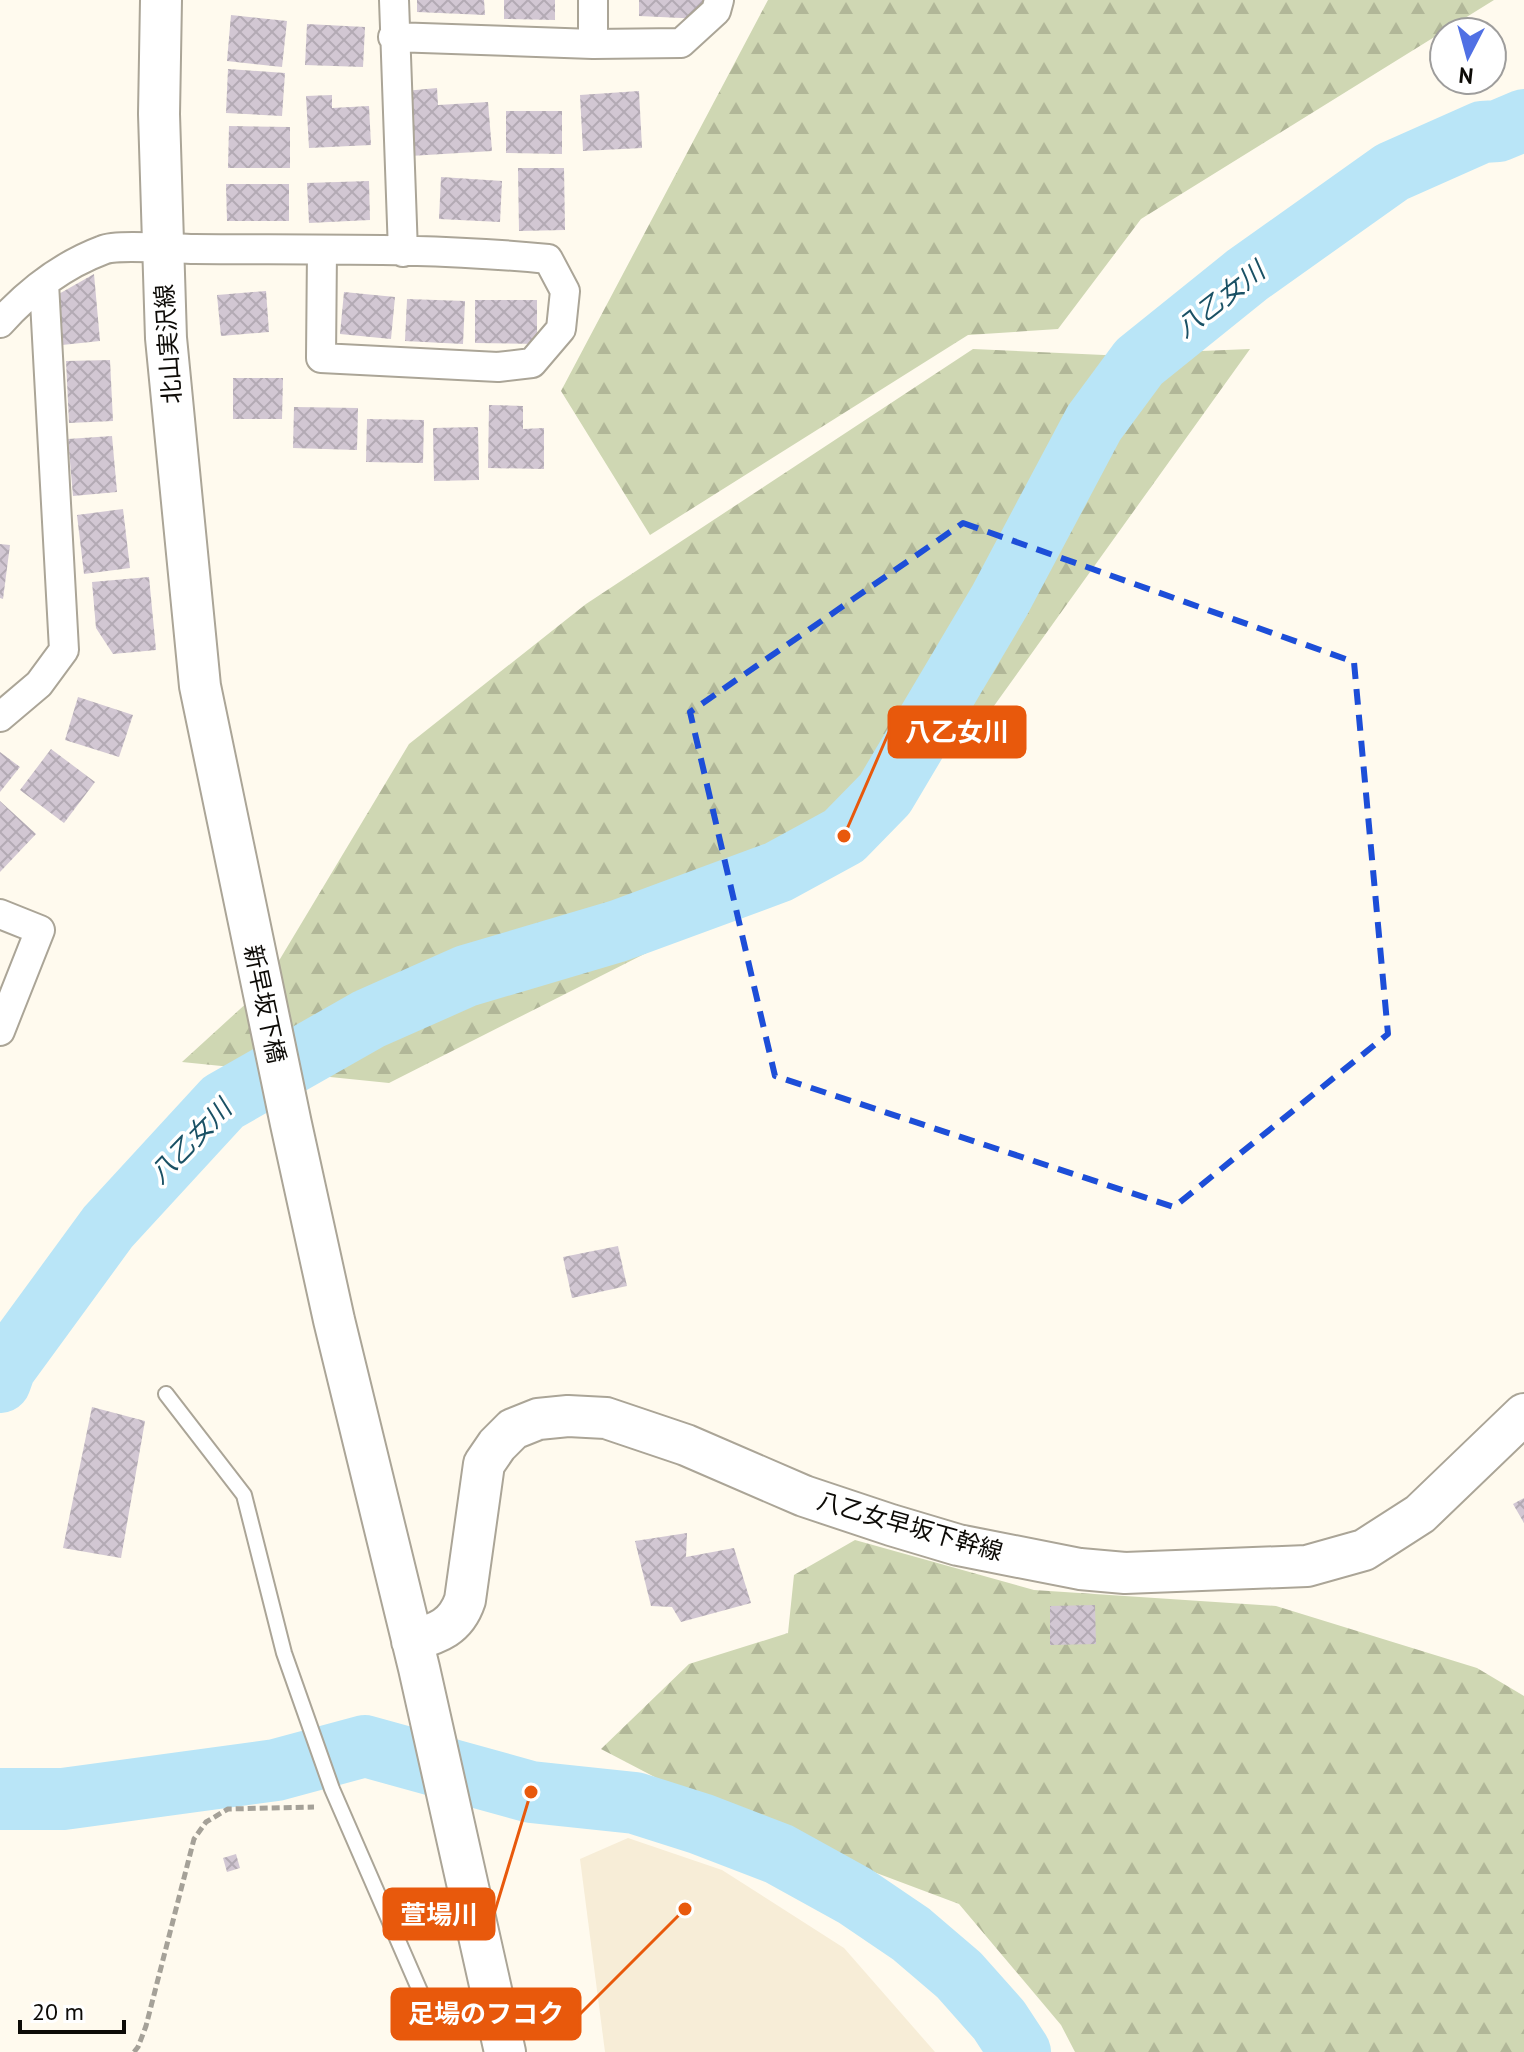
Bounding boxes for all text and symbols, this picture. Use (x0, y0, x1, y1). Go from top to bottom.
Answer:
north arrow (1428, 16, 1508, 96)
text: N (1457, 61, 1475, 91)
water label: 八乙女川 (1169, 252, 1273, 344)
street label: 北山実沢線 (148, 283, 188, 405)
callout: 八乙女川 (889, 707, 1025, 757)
text: 八乙女川 (905, 715, 1009, 748)
street label: 新早坂下橋 (237, 942, 293, 1066)
water label: 八乙女川 (142, 1090, 240, 1190)
street label: 八乙女早坂下幹線 (813, 1485, 1007, 1567)
callout: 萱場川 (384, 1889, 494, 1939)
text: 萱場川 (400, 1898, 478, 1931)
scale bar (20, 1984, 124, 2034)
callout: 足場のフコク (392, 1989, 580, 2039)
text: 20 m (32, 1996, 84, 2027)
text: 足場のフコク (408, 1997, 564, 2030)

